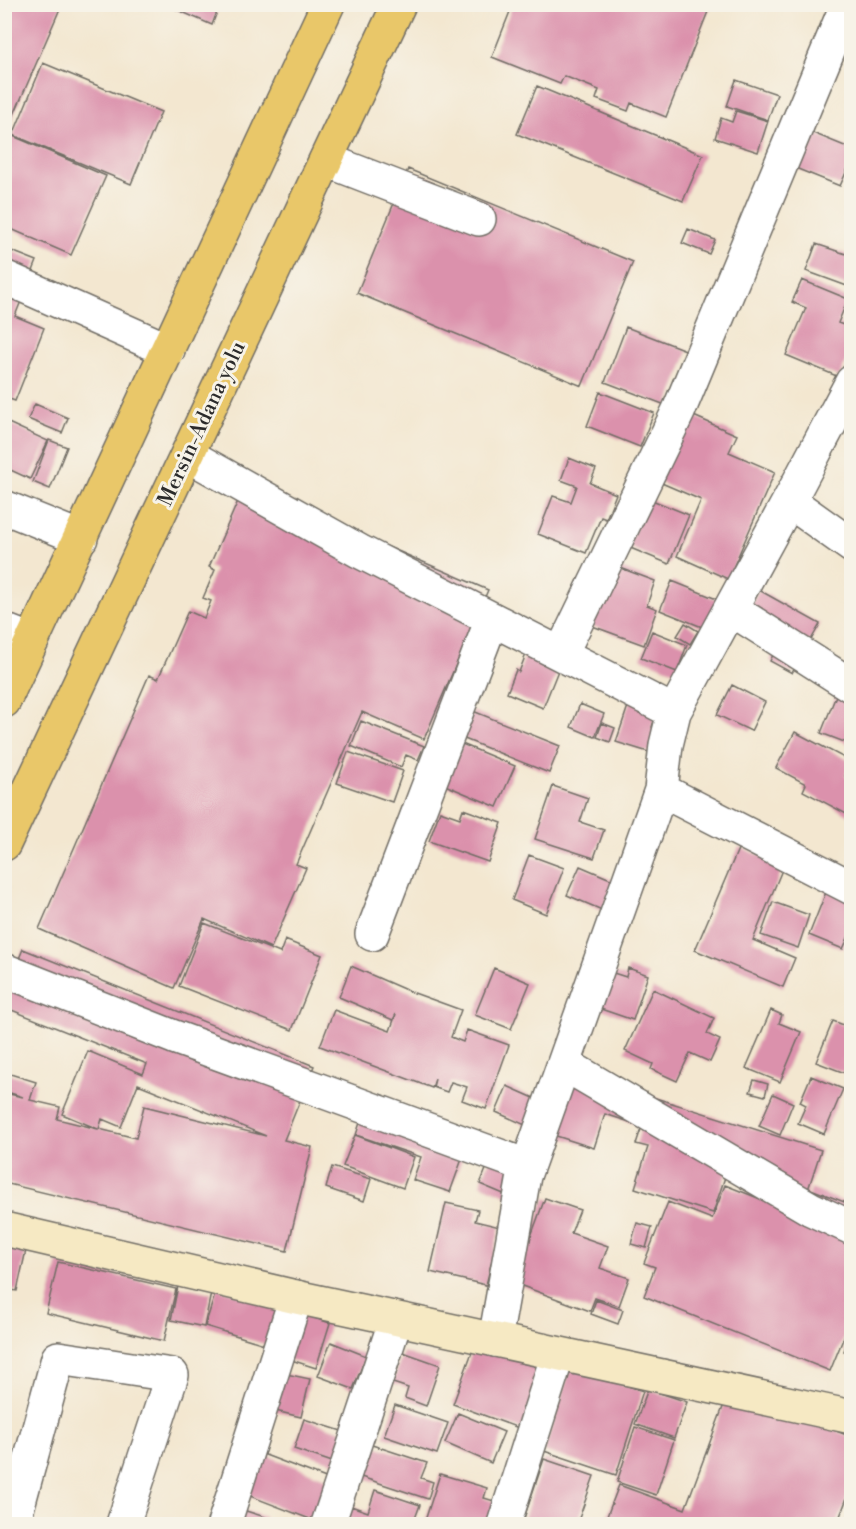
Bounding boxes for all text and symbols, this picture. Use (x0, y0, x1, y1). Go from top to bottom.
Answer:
street label: Mersin-Adana yolu (152, 337, 252, 511)

